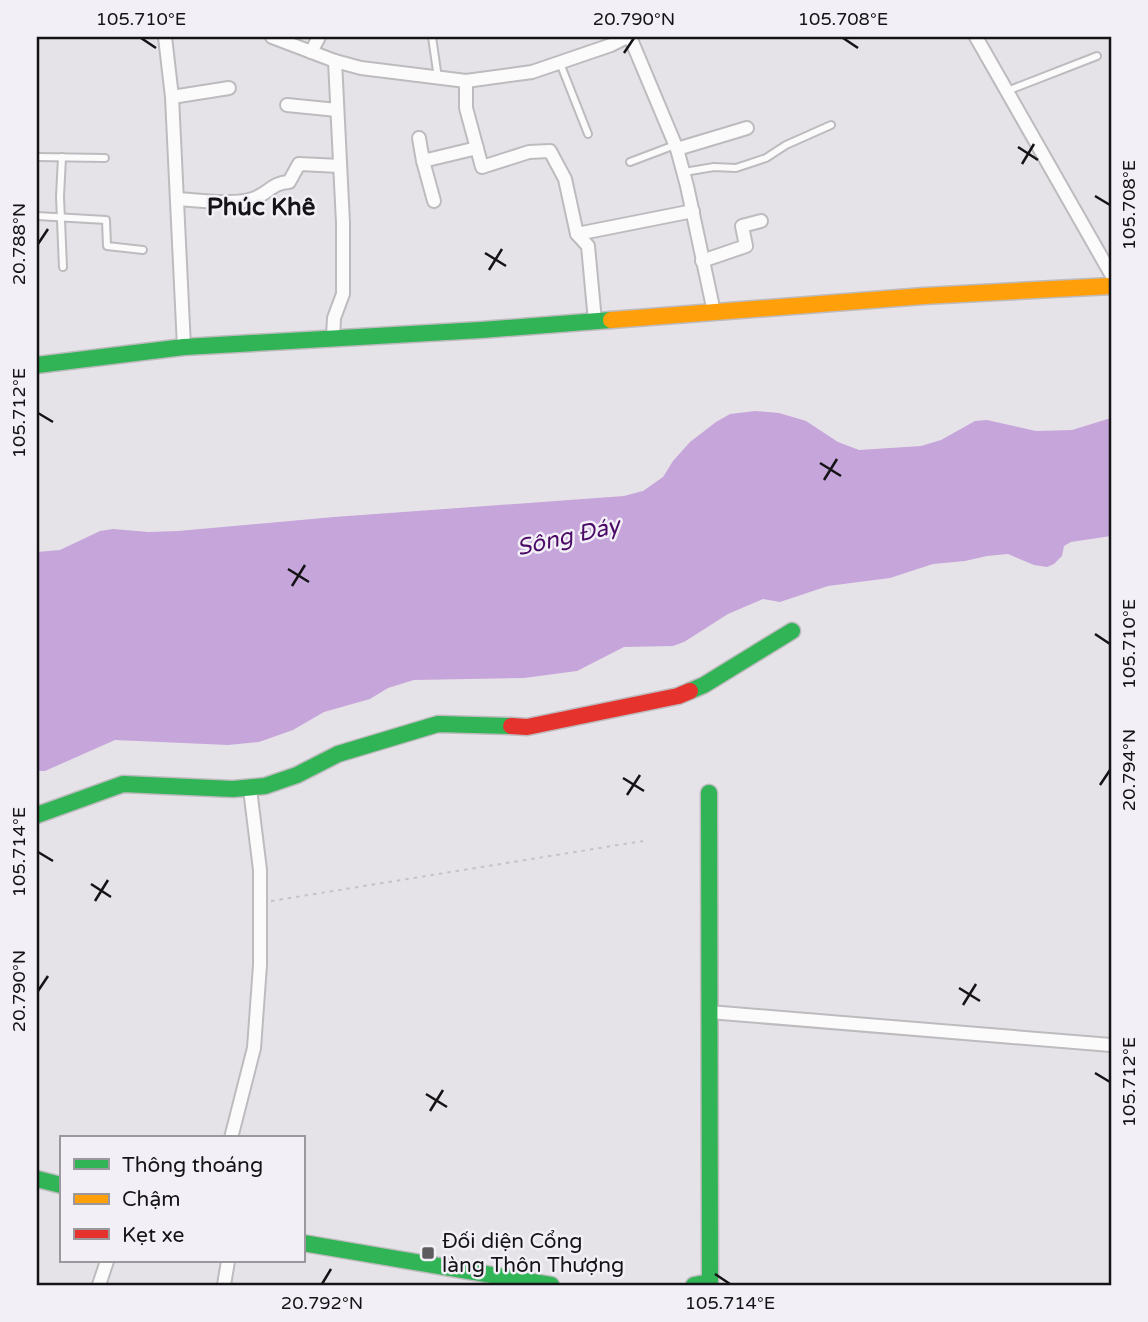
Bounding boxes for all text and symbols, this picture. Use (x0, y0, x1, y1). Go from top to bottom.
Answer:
text: 105.710°E (96, 8, 186, 30)
text: 20.790°N (593, 8, 675, 30)
text: 105.708°E (798, 8, 888, 30)
text: 105.708°E (1118, 160, 1140, 250)
district label: Phúc Khê (207, 193, 316, 222)
text: 20.788°N (8, 203, 30, 285)
text: 105.712°E (8, 368, 30, 458)
water label: Sông Đáy (514, 511, 625, 562)
text: 105.710°E (1118, 599, 1140, 689)
text: 20.794°N (1118, 729, 1140, 811)
text: 105.714°E (8, 807, 30, 897)
text: 20.790°N (8, 950, 30, 1032)
text: 105.712°E (1118, 1037, 1140, 1127)
legend (60, 1136, 304, 1262)
text: Thông thoáng (122, 1153, 263, 1178)
text: Chậm (122, 1187, 180, 1212)
text: Kẹt xe (122, 1223, 185, 1248)
place label: Đối diện Cổng làng Thôn Thượng (442, 1229, 624, 1278)
marker: Đối diện Cổng làng Thôn Thượng (420, 1245, 436, 1261)
text: 20.792°N (281, 1292, 363, 1314)
text: 105.714°E (685, 1292, 775, 1314)

